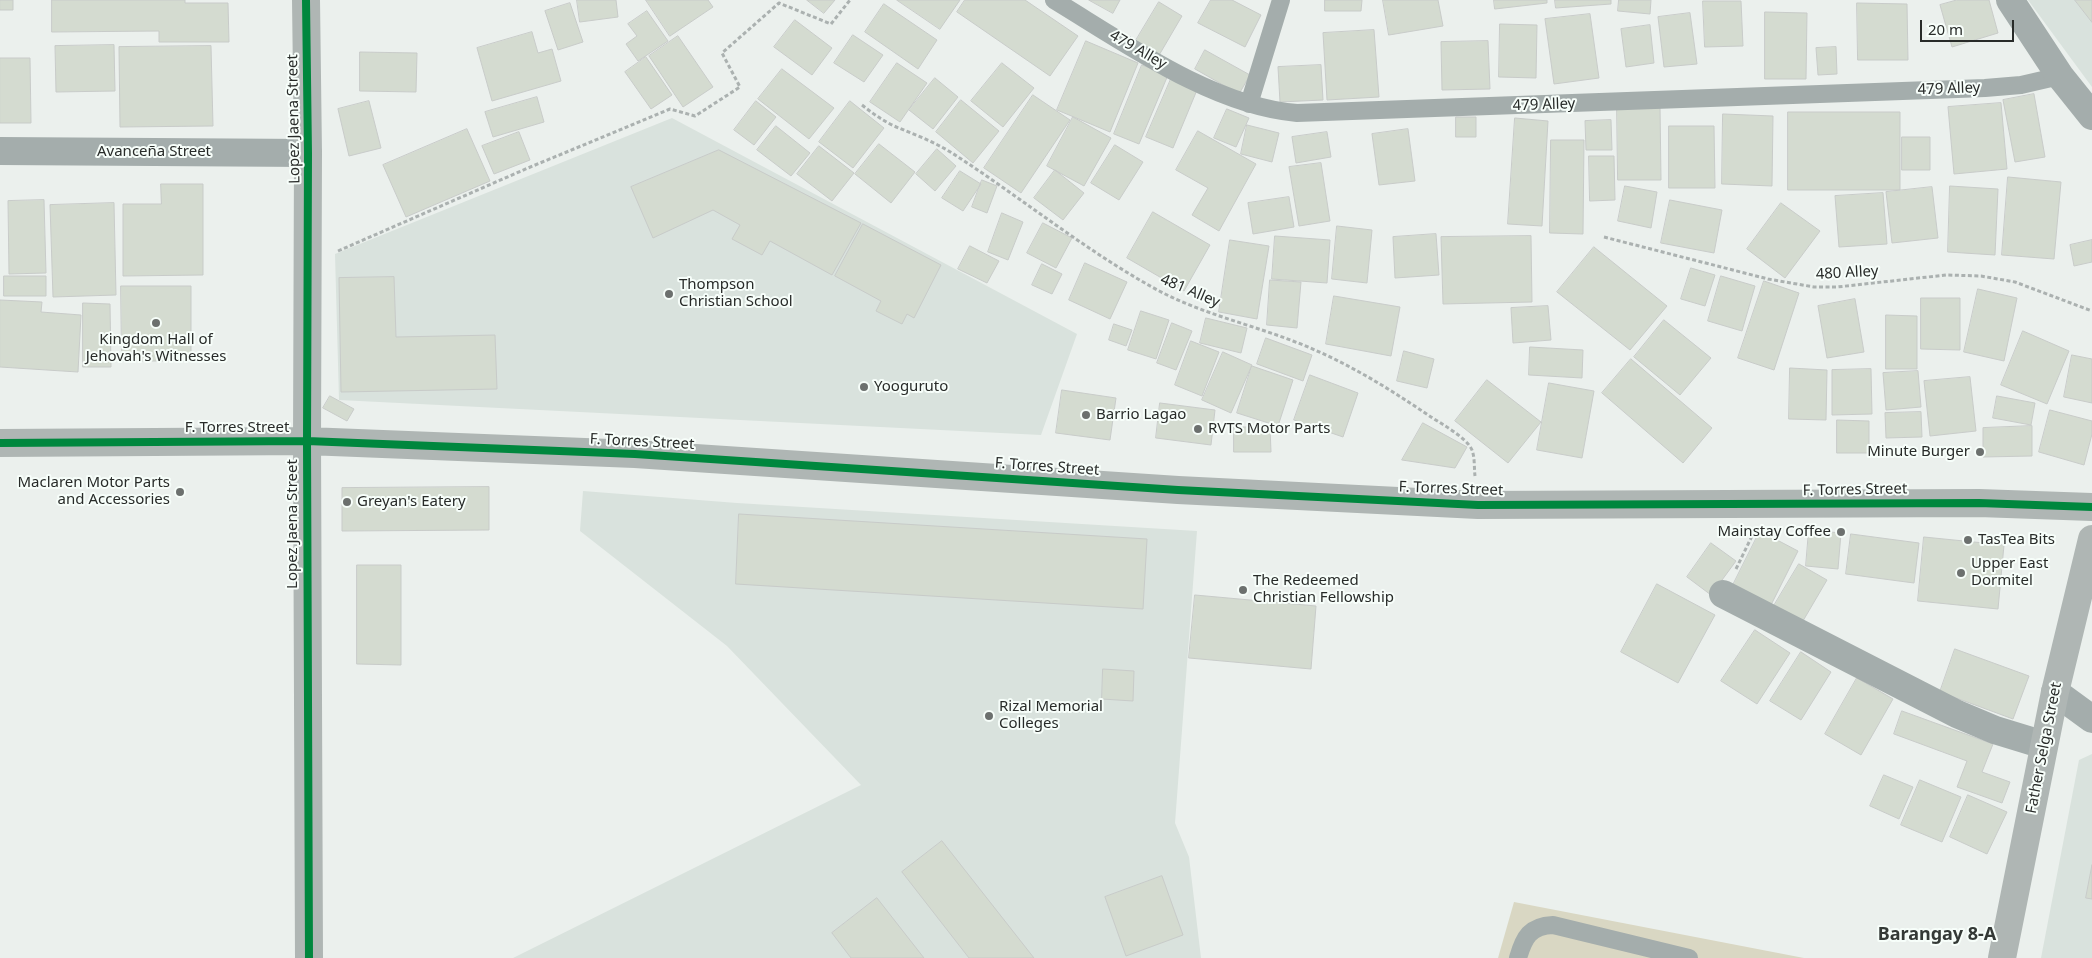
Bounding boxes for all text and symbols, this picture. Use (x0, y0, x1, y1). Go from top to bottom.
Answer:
scale bar (1922, 10, 2016, 42)
text: 20 m (1928, 19, 1963, 39)
street label: 479 Alley (1106, 27, 1170, 73)
street label: Lopez Jaena Street (284, 54, 304, 184)
street label: 479 Alley (1917, 79, 1981, 99)
street label: 479 Alley (1512, 95, 1576, 115)
street label: Avanceña Street (97, 143, 211, 161)
street label: 480 Alley (1815, 262, 1879, 284)
street label: 481 Alley (1158, 270, 1222, 312)
place label: Thompson Christian School (679, 276, 793, 311)
marker: Thompson Christian School (663, 288, 675, 300)
marker: Kingdom Hall of Jehovah's Witnesses (150, 317, 162, 329)
place label: Kingdom Hall of Jehovah's Witnesses (86, 331, 226, 366)
place label: Yooguruto (874, 378, 948, 396)
marker: Yooguruto (858, 381, 870, 393)
place label: Barrio Lagao (1096, 406, 1186, 424)
marker: Barrio Lagao (1080, 409, 1092, 421)
street label: F. Torres Street (185, 419, 289, 437)
place label: RVTS Motor Parts (1208, 420, 1330, 438)
marker: RVTS Motor Parts (1192, 423, 1204, 435)
street label: F. Torres Street (589, 430, 695, 454)
place label: Minute Burger (1867, 443, 1970, 461)
marker: Minute Burger (1974, 446, 1986, 458)
street label: F. Torres Street (994, 454, 1100, 480)
street label: Lopez Jaena Street (284, 459, 302, 589)
place label: Maclaren Motor Parts and Accessories (17, 474, 170, 509)
street label: F. Torres Street (1398, 478, 1504, 500)
street label: F. Torres Street (1803, 480, 1907, 500)
marker: Maclaren Motor Parts and Accessories (174, 486, 186, 498)
place label: Greyan's Eatery (357, 493, 466, 511)
marker: Greyan's Eatery (341, 496, 353, 508)
place label: Mainstay Coffee (1717, 523, 1831, 541)
marker: Mainstay Coffee (1835, 526, 1847, 538)
place label: TasTea Bits (1978, 531, 2055, 549)
marker: TasTea Bits (1962, 534, 1974, 546)
place label: Upper East Dormitel (1971, 555, 2048, 590)
marker: Upper East Dormitel (1955, 567, 1967, 579)
place label: The Redeemed Christian Fellowship (1253, 572, 1394, 607)
marker: The Redeemed Christian Fellowship (1237, 584, 1249, 596)
street label: Father Selga Street (2022, 681, 2066, 815)
place label: Rizal Memorial Colleges (999, 698, 1103, 733)
marker: Rizal Memorial Colleges (983, 710, 995, 722)
district label: Barangay 8-A (1878, 924, 1996, 946)

